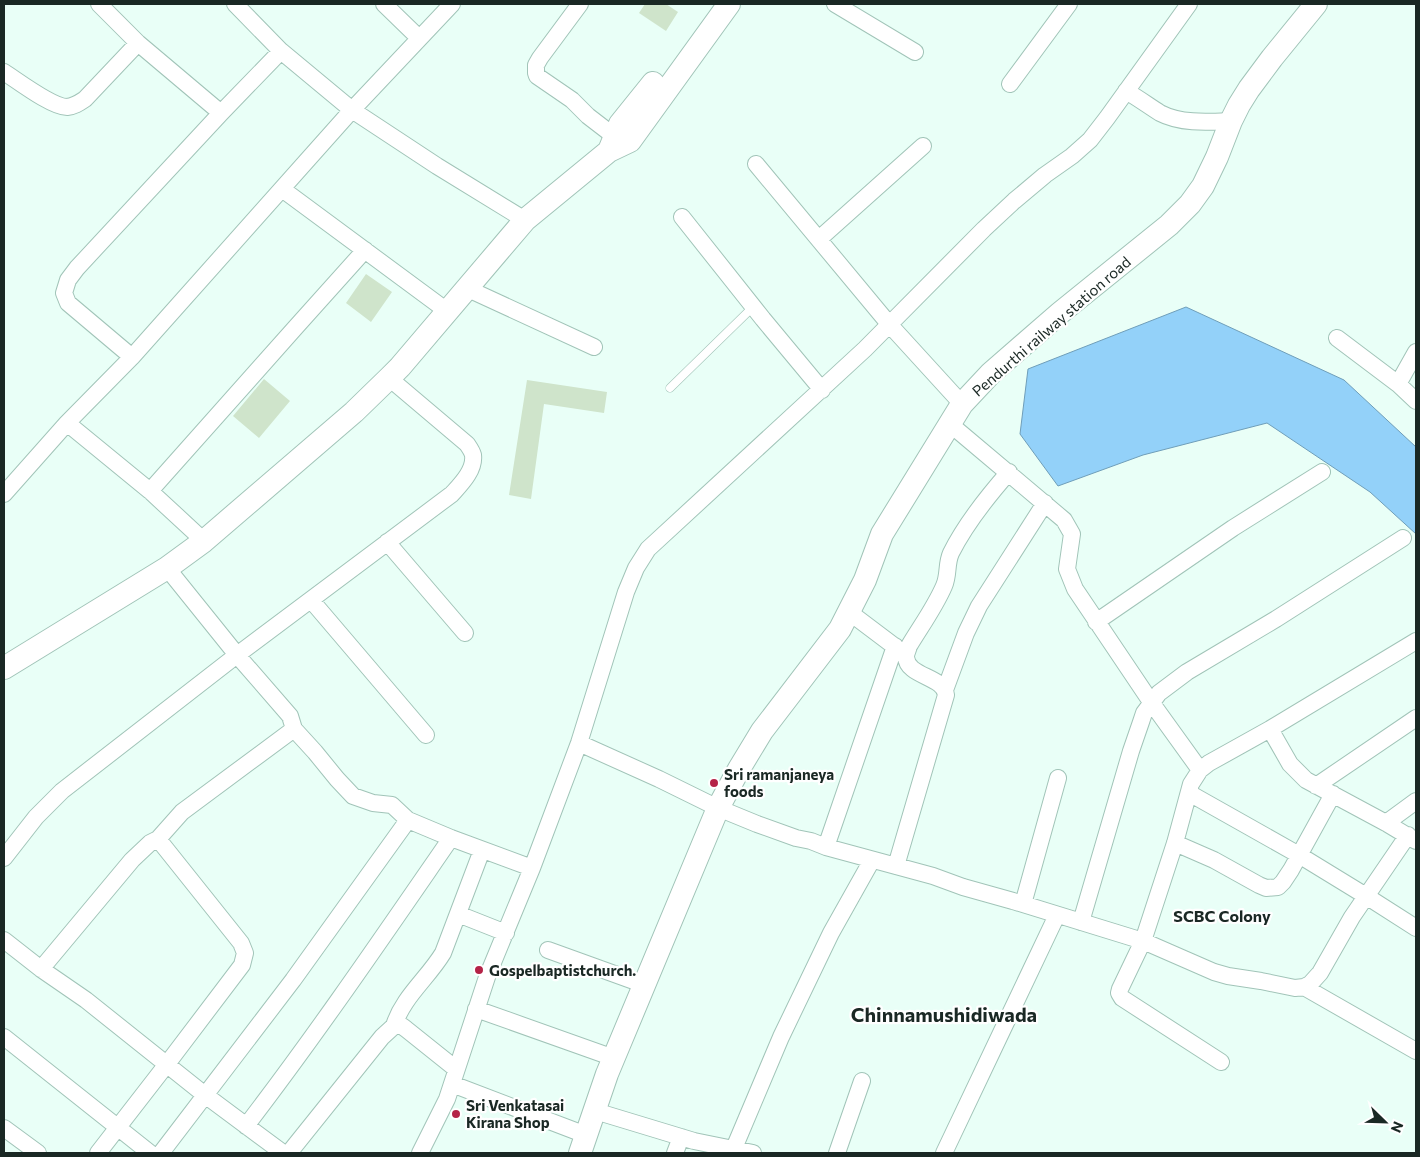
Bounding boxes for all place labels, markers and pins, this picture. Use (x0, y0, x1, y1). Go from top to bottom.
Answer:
place label: Sri ramanjaneya foods (724, 765, 834, 800)
marker: Sri ramanjaneya foods (708, 777, 720, 789)
place label: Gospelbaptistchurch. (489, 961, 636, 979)
marker: Gospelbaptistchurch. (473, 964, 485, 976)
place label: Sri Venkatasai Kirana Shop (466, 1096, 564, 1131)
marker: Sri Venkatasai Kirana Shop (450, 1108, 462, 1120)

